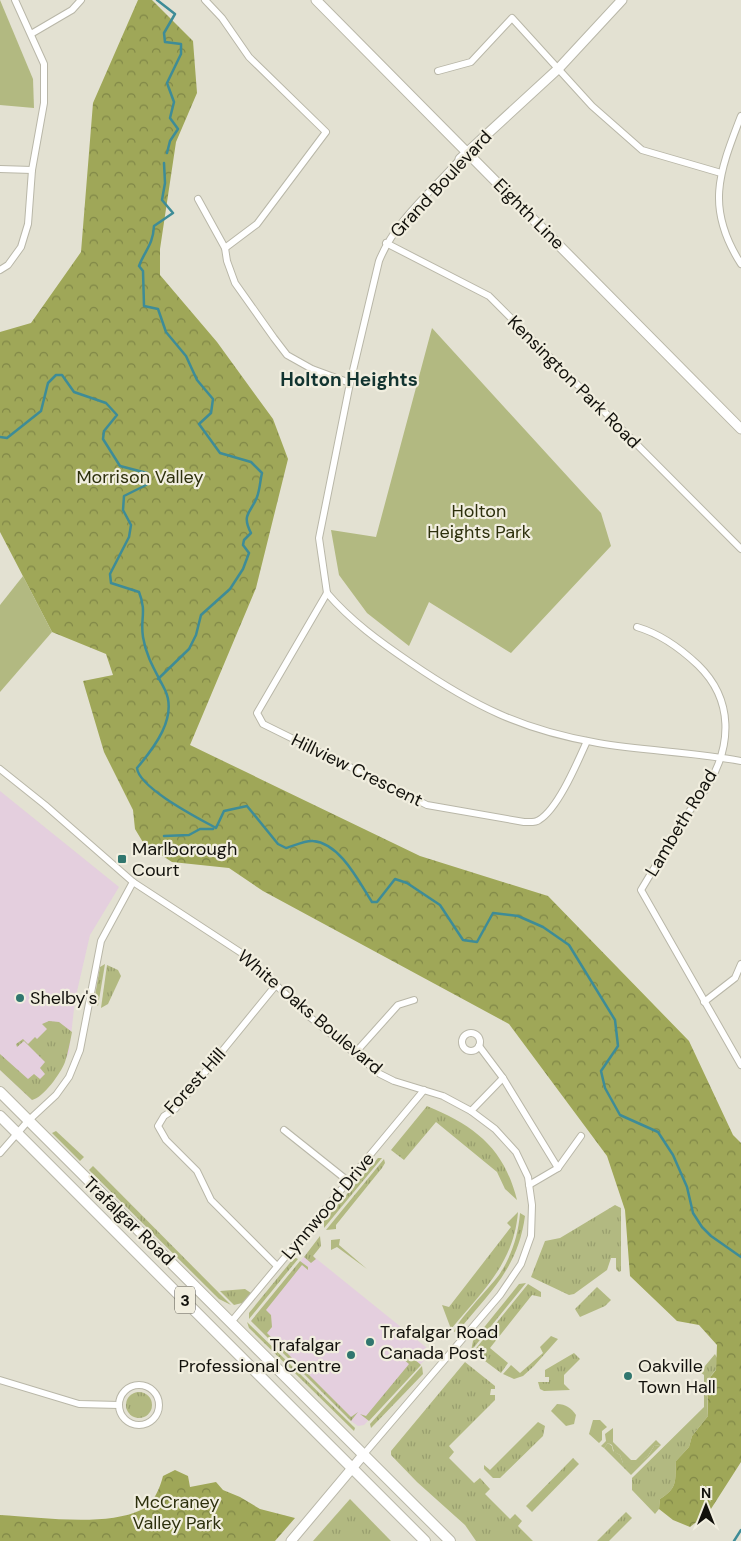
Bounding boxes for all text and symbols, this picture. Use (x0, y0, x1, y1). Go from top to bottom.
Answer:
street label: Grand Boulevard (385, 125, 497, 243)
street label: Eighth Line (488, 173, 570, 255)
street label: Kensington Park Road (502, 310, 646, 454)
district label: Holton Heights (280, 367, 418, 392)
park label: Morrison Valley (76, 465, 204, 489)
park label: Holton Heights Park (427, 499, 531, 544)
street label: Hillview Crescent (287, 728, 427, 812)
street label: Lambeth Road (640, 765, 722, 881)
place label: Marlborough Court (132, 837, 237, 882)
marker: Marlborough Court (116, 853, 128, 865)
street label: White Oaks Boulevard (233, 944, 387, 1080)
place label: Shelby's (30, 986, 97, 1010)
marker: Shelby's (14, 992, 26, 1004)
street label: Forest Hill (159, 1043, 231, 1119)
street label: Lynnwood Drive (276, 1148, 380, 1264)
street label: Trafalgar Road (78, 1171, 180, 1271)
road number: 3 (175, 1286, 195, 1314)
place label: Trafalgar Road Canada Post (380, 1320, 498, 1365)
place label: Trafalgar Professional Centre (179, 1333, 341, 1378)
marker: Trafalgar Road Canada Post (364, 1336, 376, 1348)
marker: Trafalgar Professional Centre (345, 1349, 357, 1361)
place label: Oakville Town Hall (638, 1354, 716, 1399)
marker: Oakville Town Hall (622, 1370, 634, 1382)
north arrow (681, 1481, 731, 1531)
text: N (701, 1484, 711, 1502)
park label: McCraney Valley Park (132, 1490, 222, 1535)

